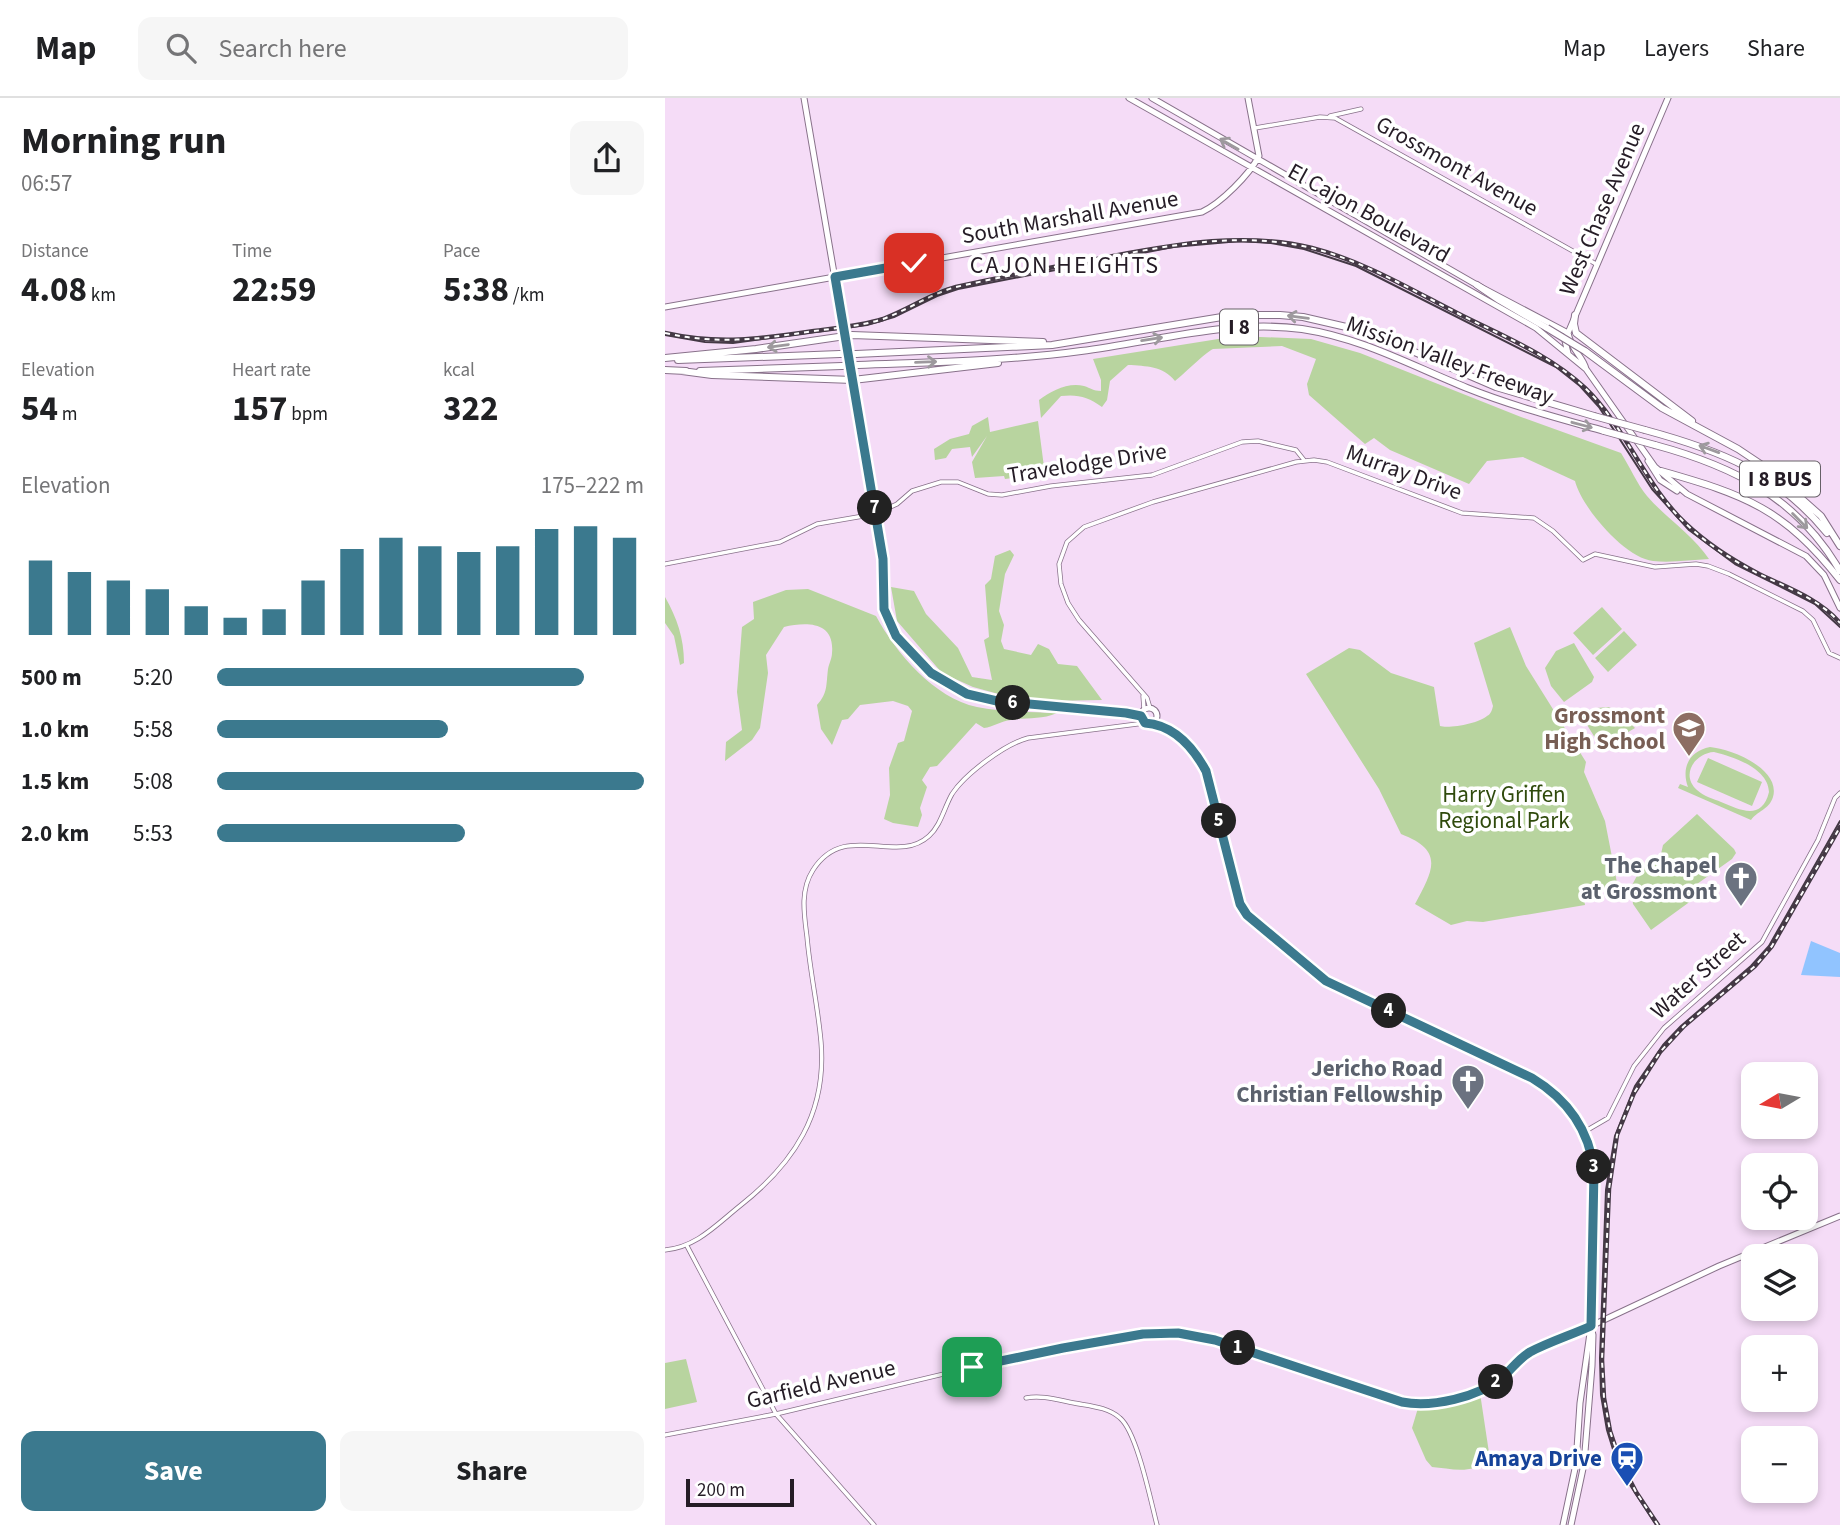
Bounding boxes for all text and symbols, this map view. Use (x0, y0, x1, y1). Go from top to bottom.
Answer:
search box (138, 17, 628, 80)
text: Map (35, 25, 96, 72)
icon: search (162, 29, 200, 67)
text: Search here (218, 30, 347, 67)
text: Map (1563, 31, 1606, 66)
text: Layers (1644, 31, 1709, 66)
text: Share (1747, 31, 1805, 66)
street label: Grossmont Avenue (1370, 108, 1544, 224)
text: Morning run (21, 114, 226, 168)
street label: West Chase Avenue (1551, 117, 1653, 301)
button: share (570, 121, 644, 195)
one-way arrow (1219, 137, 1240, 150)
street label: El Cajon Boulevard (1282, 155, 1456, 271)
text: 06:57 (21, 167, 72, 200)
street label: South Marshall Avenue (959, 182, 1181, 252)
pin (884, 233, 944, 293)
text: Distance (21, 238, 89, 265)
text: Time (232, 238, 272, 265)
text: Pace (443, 238, 480, 265)
icon: check (895, 244, 933, 282)
district label: CAJON HEIGHTS (970, 248, 1160, 283)
text: 4.08 (21, 265, 87, 315)
text: 22:59 (232, 265, 316, 315)
text: 5:38 (443, 265, 509, 315)
text: km (87, 282, 116, 309)
text: /km (509, 282, 545, 309)
street label: Mission Valley Freeway (1342, 307, 1559, 413)
road number: I 8 (1220, 310, 1258, 344)
one-way arrow (1287, 311, 1310, 324)
one-way arrow (1140, 332, 1163, 345)
one-way arrow (767, 340, 790, 353)
one-way arrow (914, 356, 937, 369)
text: Elevation (21, 357, 95, 384)
text: Heart rate (232, 357, 311, 384)
text: kcal (443, 357, 475, 384)
text: 54 (21, 384, 58, 434)
text: 157 (232, 384, 287, 434)
text: 322 (443, 384, 498, 434)
text: m (58, 401, 78, 428)
text: bpm (287, 401, 328, 428)
one-way arrow (1570, 419, 1593, 432)
street label: Travelodge Drive (1005, 434, 1169, 492)
street label: Murray Drive (1341, 436, 1467, 508)
one-way arrow (1699, 442, 1721, 454)
road number: I 8 BUS (1740, 462, 1820, 496)
text: Elevation (21, 469, 111, 502)
text: 175–222 m (541, 469, 644, 502)
pin: 7 (857, 490, 893, 526)
text: 7 (869, 494, 880, 521)
one-way arrow (1792, 512, 1809, 529)
text: 500 m (21, 661, 82, 694)
text: 5:20 (133, 661, 173, 694)
pin: 6 (995, 686, 1031, 720)
text: 6 (1007, 689, 1018, 716)
place label: Grossmont High School (1544, 699, 1665, 758)
school or university icon: Grossmont High School (1670, 709, 1708, 758)
text: 1.0 km (21, 713, 89, 746)
text: 5:58 (133, 713, 173, 746)
text: 1.5 km (21, 765, 89, 798)
text: 5:08 (133, 765, 173, 798)
park label: Harry Griffen Regional Park (1438, 778, 1570, 837)
pin: 5 (1201, 804, 1237, 838)
text: 5 (1213, 807, 1224, 834)
text: 2.0 km (21, 817, 89, 850)
text: 5:53 (133, 817, 173, 850)
place label: The Chapel at Grossmont (1581, 849, 1717, 908)
church icon: The Chapel at Grossmont (1722, 859, 1760, 908)
street label: Water Street (1643, 923, 1753, 1027)
pin: 4 (1371, 993, 1407, 1028)
text: 4 (1383, 997, 1394, 1024)
place label: Jericho Road Christian Fellowship (1236, 1052, 1443, 1111)
church icon: Jericho Road Christian Fellowship (1449, 1062, 1487, 1111)
north arrow (1741, 1062, 1818, 1139)
map controls (1741, 1062, 1818, 1503)
pin: 3 (1577, 1150, 1611, 1184)
text: 3 (1588, 1153, 1599, 1180)
button: locate (1741, 1153, 1818, 1230)
button: layers (1741, 1244, 1818, 1321)
pin: 1 (1221, 1330, 1255, 1366)
text: 1 (1232, 1334, 1243, 1361)
button: + (1741, 1335, 1818, 1412)
pin (942, 1337, 1002, 1397)
icon: arrive (953, 1348, 991, 1386)
street label: Garfield Avenue (743, 1351, 899, 1417)
pin: 2 (1479, 1364, 1513, 1400)
text: 2 (1490, 1368, 1501, 1395)
button: − (1741, 1426, 1818, 1503)
button: Save (21, 1431, 326, 1511)
button: Share (340, 1431, 644, 1511)
station icon: Amaya Drive (1608, 1439, 1646, 1488)
place label: Amaya Drive (1474, 1442, 1602, 1475)
scale bar (686, 1476, 795, 1508)
text: 200 m (697, 1477, 745, 1504)

